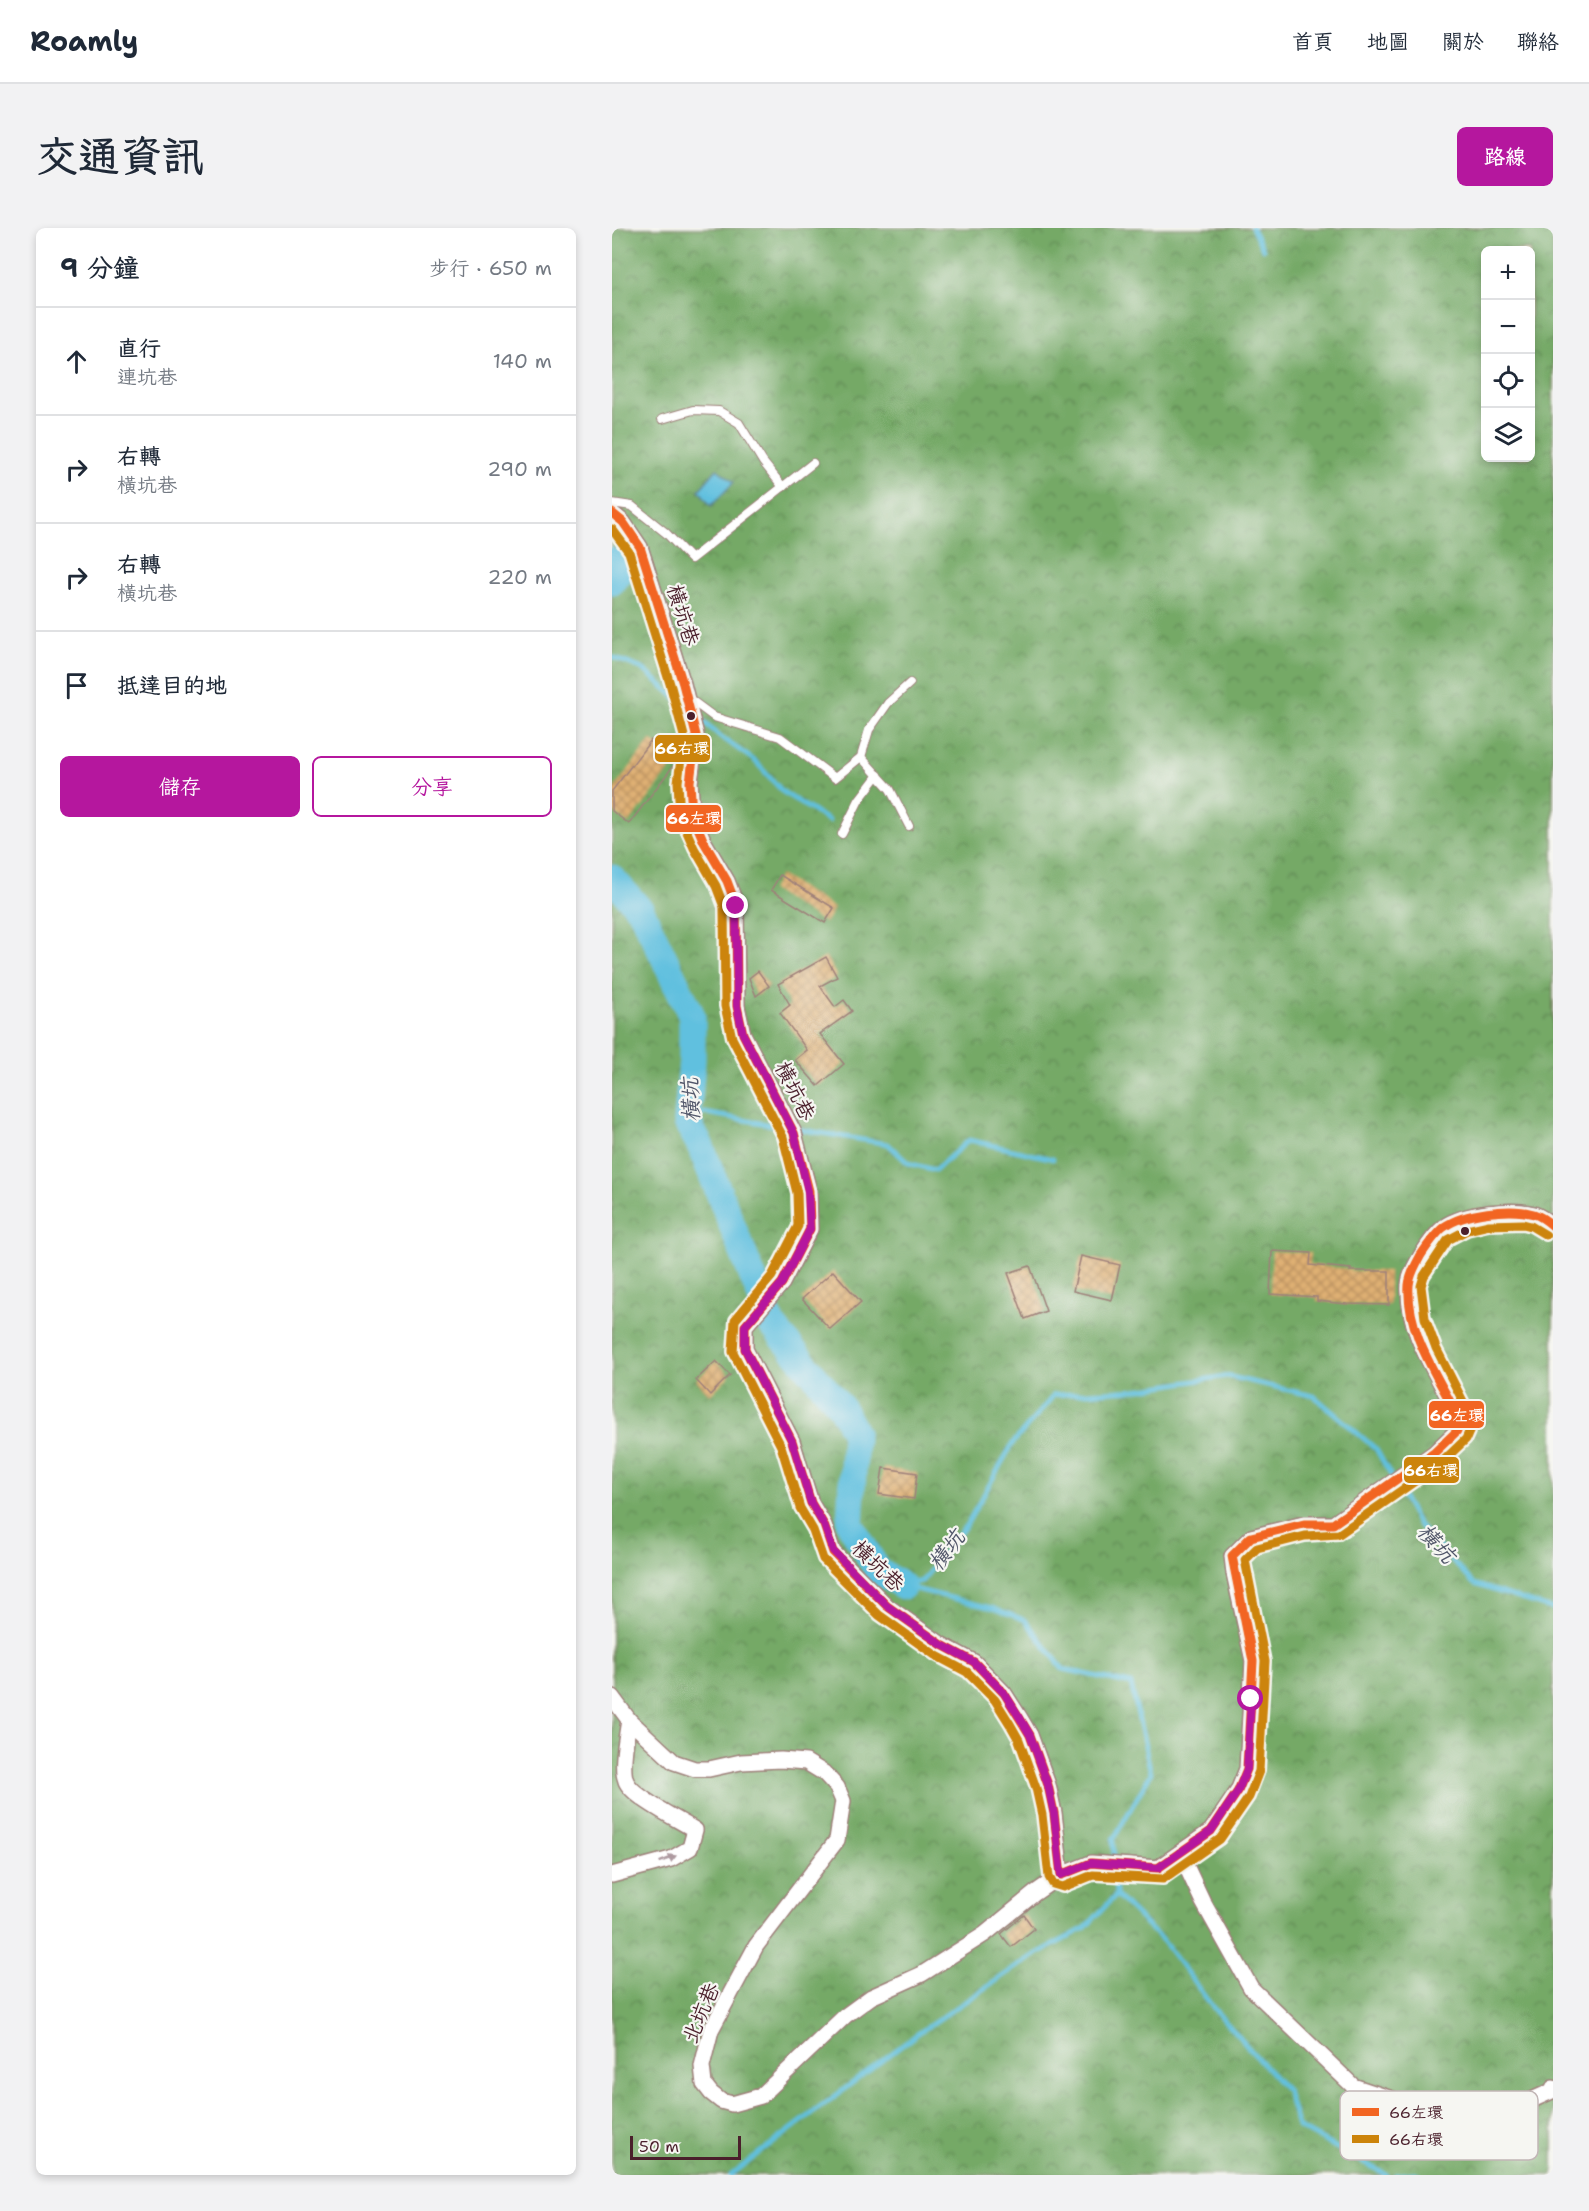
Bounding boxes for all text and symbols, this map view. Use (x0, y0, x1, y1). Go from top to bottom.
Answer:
text: Roamly (30, 22, 138, 60)
text: 首頁 (1292, 28, 1334, 56)
text: 地圖 (1367, 28, 1409, 56)
text: 關於 (1442, 28, 1484, 56)
text: 聯絡 (1517, 28, 1559, 56)
button: 路線 (1457, 127, 1553, 186)
text: 交通資訊 (36, 128, 204, 184)
map controls (1481, 246, 1535, 462)
button: + (1481, 246, 1535, 300)
text: 9 分鐘 (60, 250, 139, 285)
text: 步行 · 650 m (429, 255, 552, 281)
button: − (1481, 300, 1535, 354)
text: 直行 (117, 334, 161, 363)
icon: ahead (60, 345, 93, 378)
text: 140 m (493, 348, 552, 374)
button: locate (1481, 354, 1535, 408)
text: 連坑巷 (117, 364, 177, 390)
button: layers (1481, 408, 1535, 462)
text: 右轉 (117, 442, 161, 471)
icon: right (60, 453, 93, 486)
text: 290 m (487, 456, 552, 482)
text: 橫坑巷 (117, 472, 177, 498)
text: 右轉 (117, 550, 161, 579)
icon: right (60, 561, 93, 594)
text: 220 m (488, 564, 552, 590)
text: 橫坑巷 (117, 580, 177, 606)
street label: 橫坑巷 (660, 581, 706, 649)
icon: arrive (60, 669, 93, 702)
text: 抵達目的地 (117, 671, 227, 700)
unlabelled marker (685, 710, 697, 722)
line badge: 66右環 (654, 734, 711, 763)
text: 66右環 (655, 738, 710, 759)
button: 儲存 (60, 756, 300, 817)
button: 分享 (312, 756, 552, 817)
line badge: 66左環 (665, 804, 722, 833)
text: 66左環 (667, 808, 722, 829)
route end (722, 892, 748, 918)
street label: 橫坑巷 (768, 1057, 822, 1125)
water label: 橫坑 (675, 1075, 706, 1122)
unlabelled marker (1459, 1225, 1471, 1237)
line badge: 66左環 (1428, 1400, 1485, 1429)
text: 66左環 (1430, 1405, 1485, 1426)
line badge: 66右環 (1403, 1456, 1460, 1484)
text: 66右環 (1404, 1460, 1459, 1481)
water label: 橫坑 (1411, 1517, 1463, 1571)
water label: 橫坑 (921, 1522, 973, 1577)
street label: 橫坑巷 (846, 1534, 910, 1598)
route start (1237, 1685, 1263, 1711)
one-way arrow (659, 1854, 677, 1863)
street label: 北坑巷 (676, 1979, 726, 2047)
legend (1340, 2091, 1538, 2160)
text: 66左環 (1389, 2102, 1444, 2123)
text: 66右環 (1389, 2129, 1444, 2150)
scale bar (630, 2133, 741, 2160)
text: 50 m (639, 2136, 679, 2157)

